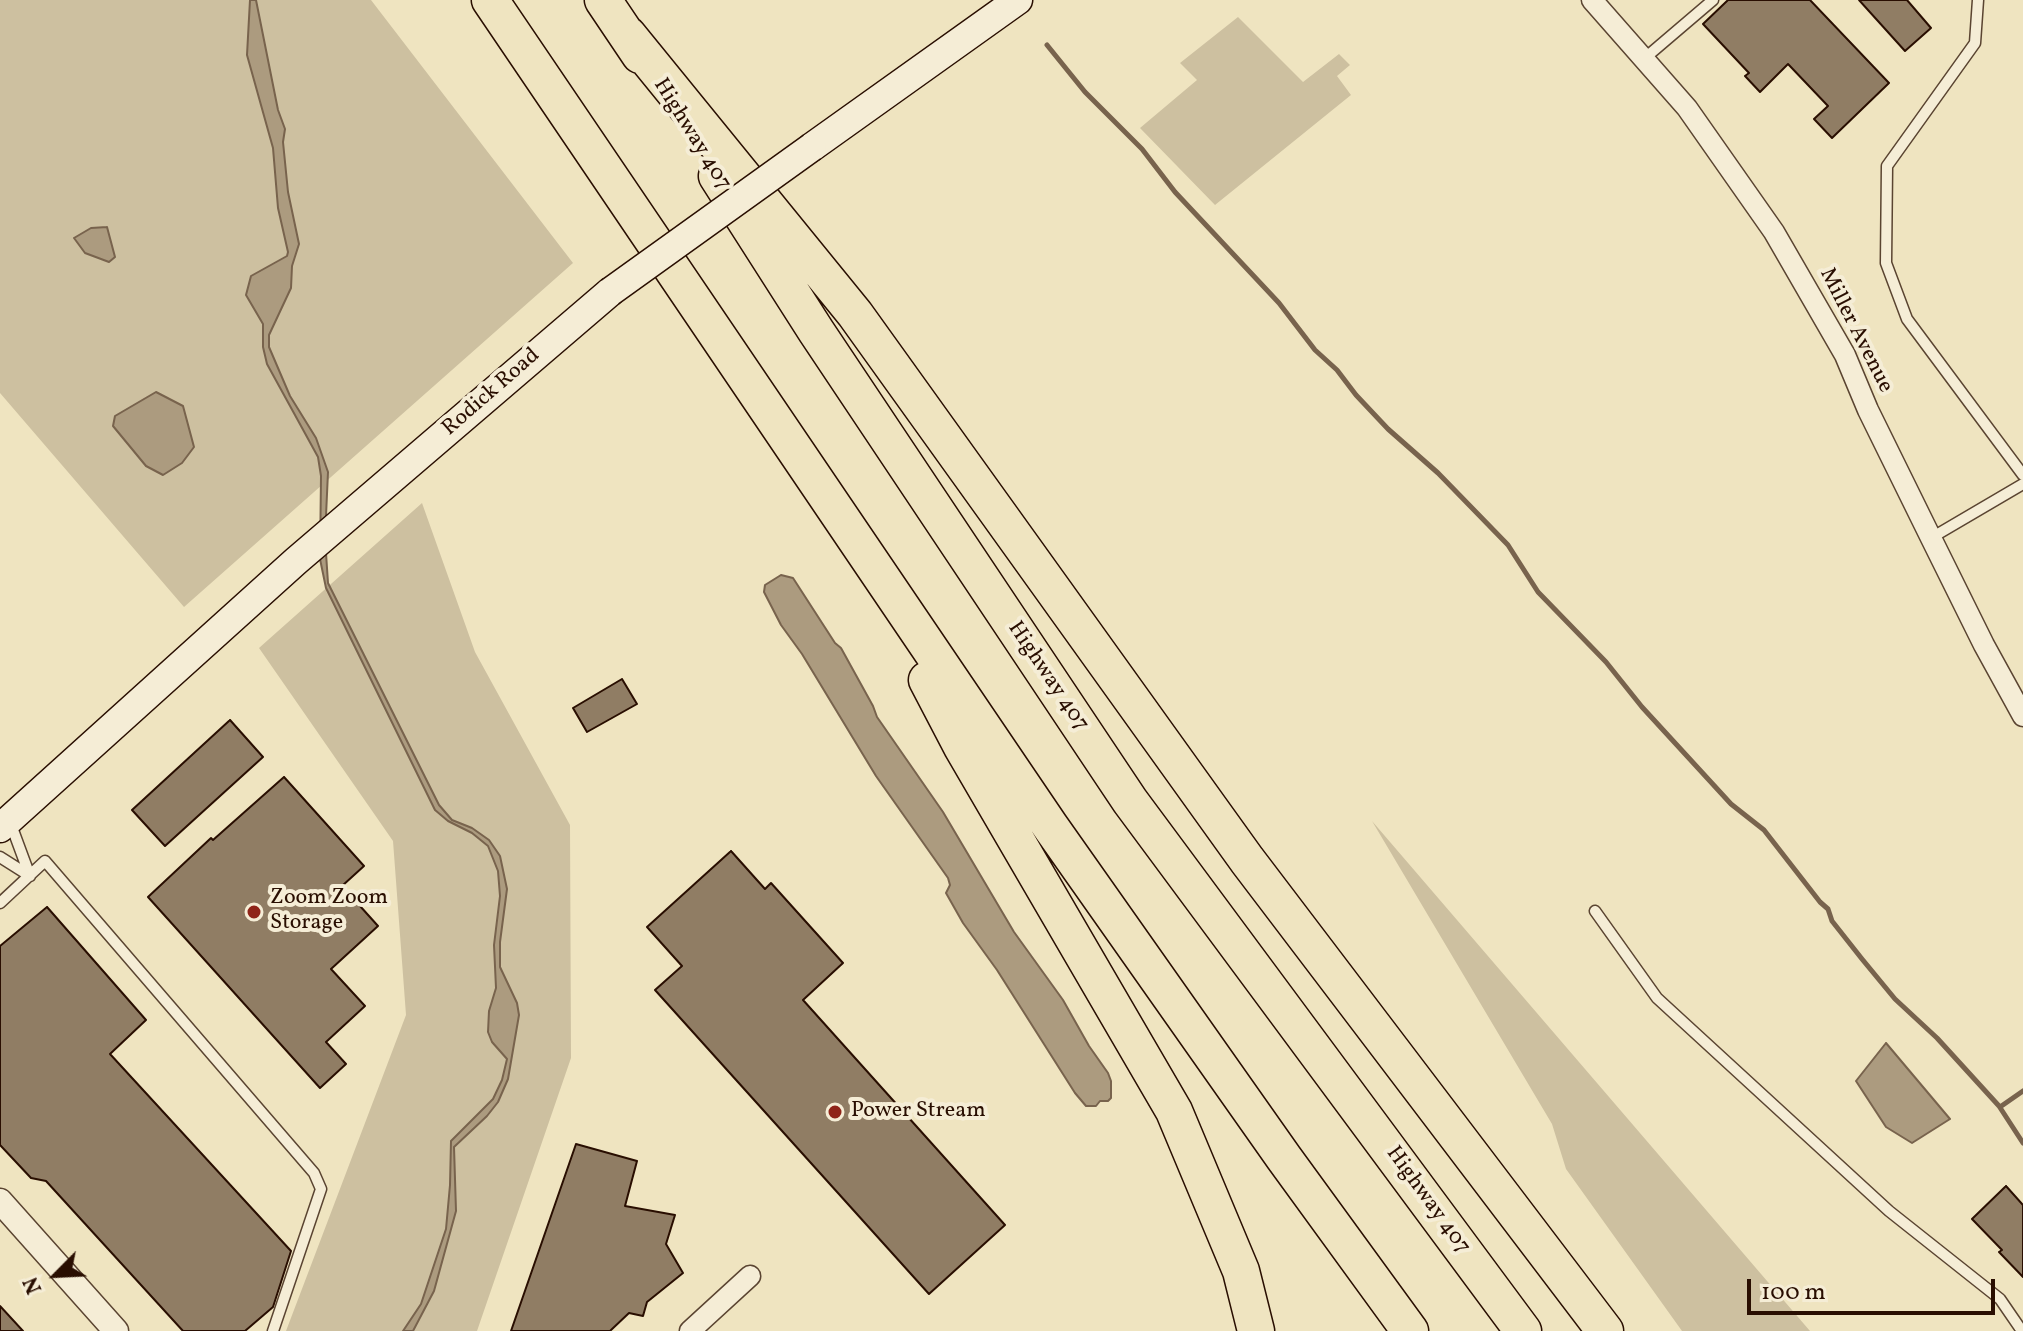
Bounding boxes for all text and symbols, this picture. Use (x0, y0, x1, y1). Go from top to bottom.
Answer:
street label: Highway 407 (646, 74, 736, 196)
street label: Miller Avenue (1812, 264, 1898, 398)
street label: Rodick Road (438, 343, 546, 443)
street label: Highway 407 (1001, 617, 1093, 737)
place label: Zoom Zoom Storage (270, 886, 388, 938)
marker: Zoom Zoom Storage (245, 903, 263, 921)
place label: Power Stream (851, 1099, 986, 1125)
marker: Power Stream (826, 1103, 844, 1121)
street label: Highway 407 (1379, 1142, 1475, 1260)
north arrow (16, 1235, 96, 1315)
scale bar (1751, 1263, 1999, 1313)
text: N (16, 1271, 51, 1299)
text: 100 m (1761, 1276, 1826, 1310)

